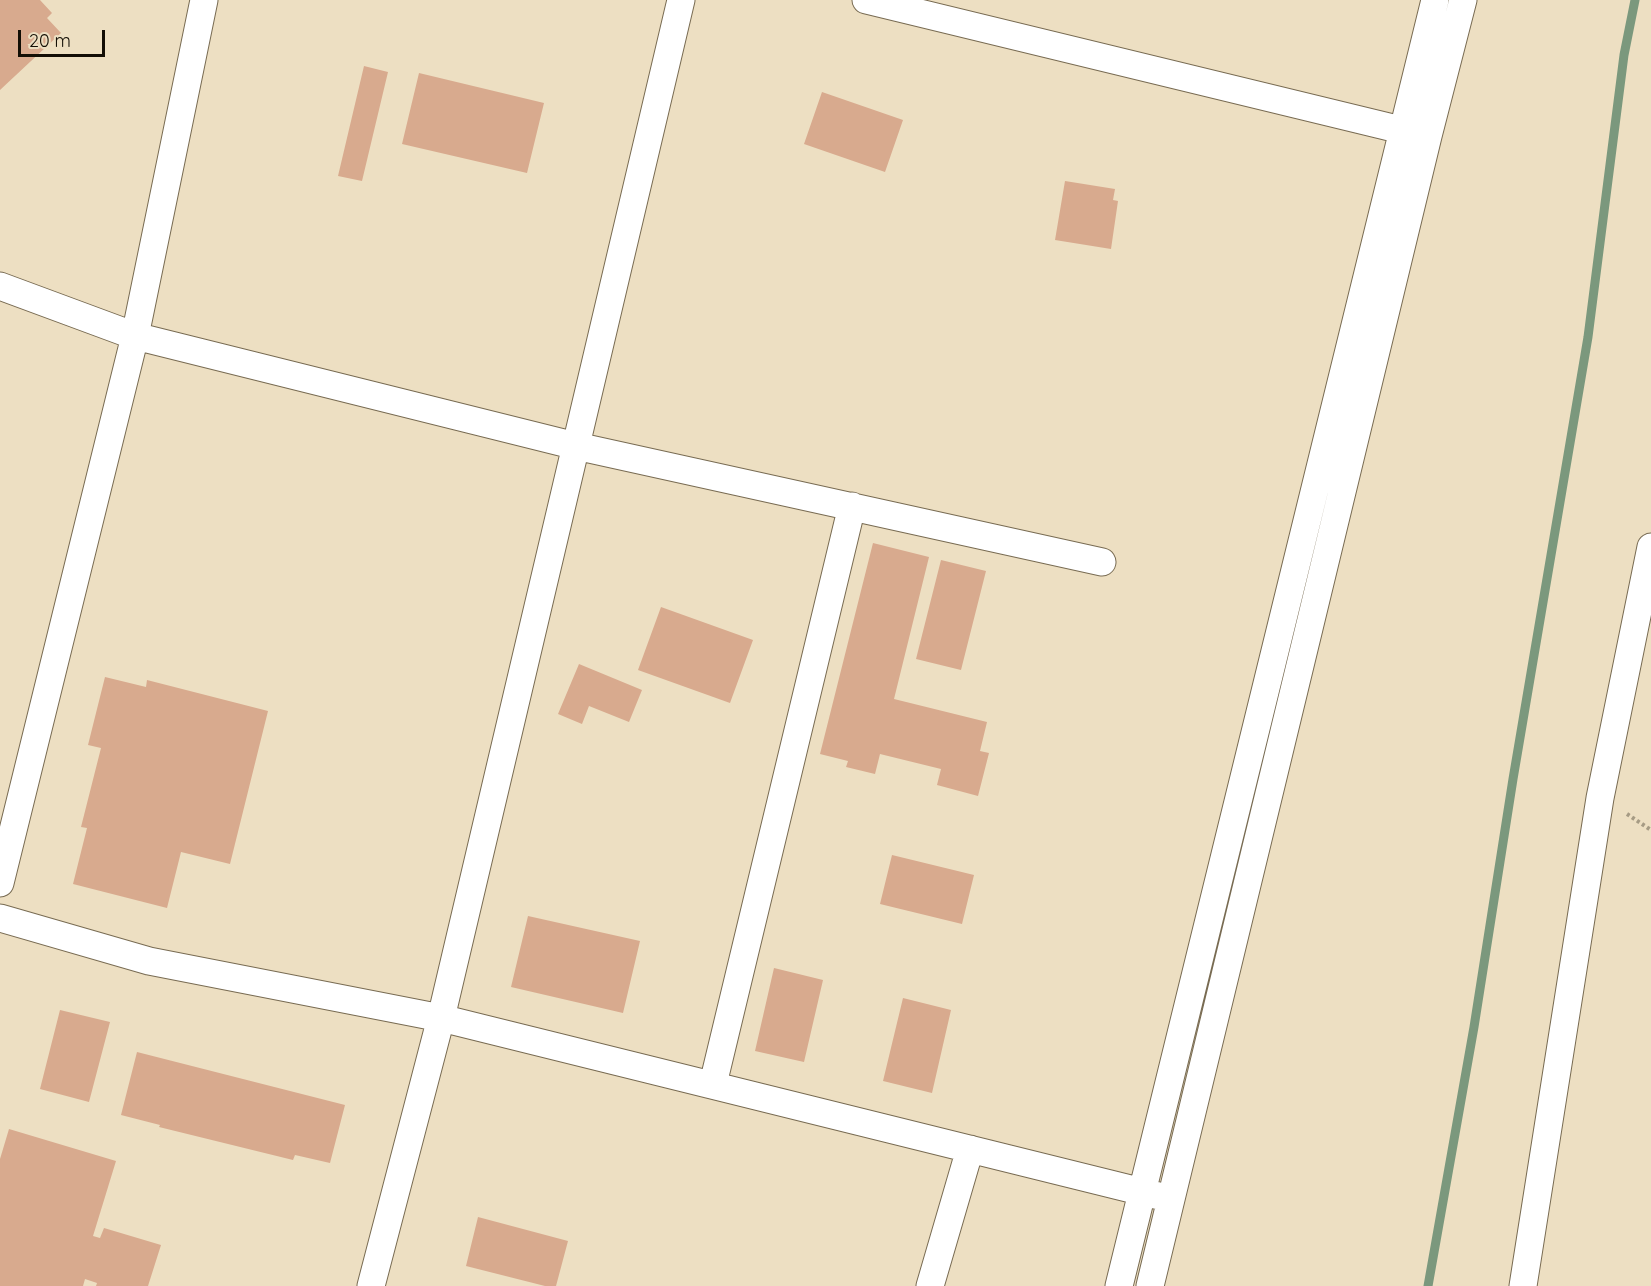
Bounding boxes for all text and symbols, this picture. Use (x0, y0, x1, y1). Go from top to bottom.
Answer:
scale bar (21, 18, 108, 56)
text: 20 m (29, 29, 71, 52)

